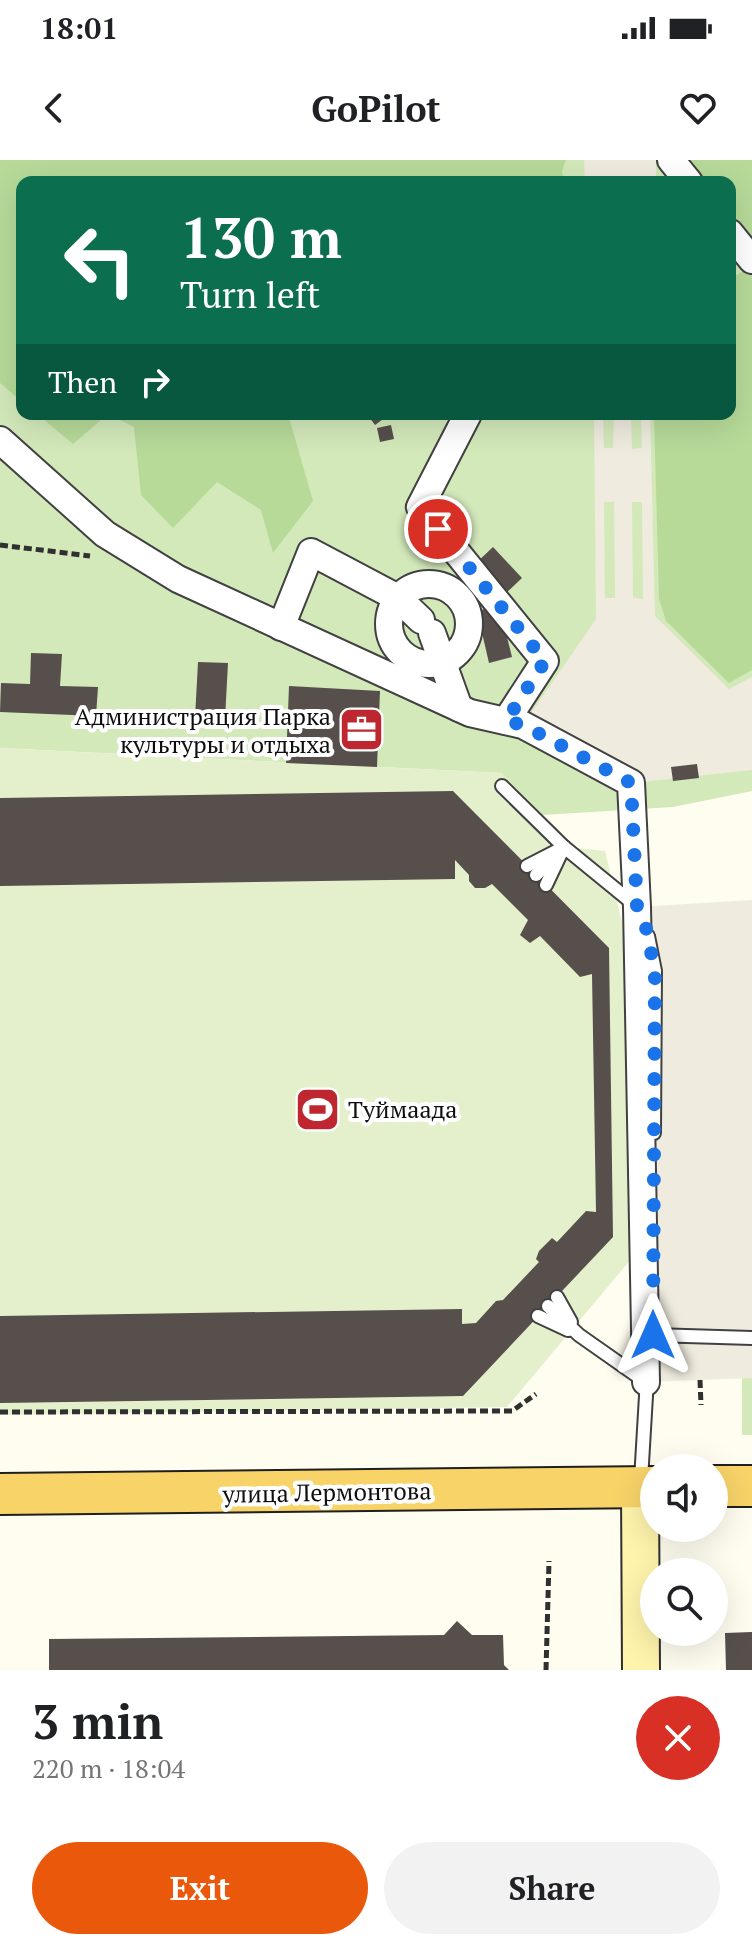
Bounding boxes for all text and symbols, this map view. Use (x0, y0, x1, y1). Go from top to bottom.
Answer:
text: 18:01 (40, 8, 118, 48)
text: GoPilot (311, 85, 441, 132)
icon: back (32, 86, 76, 130)
icon: heart (676, 86, 720, 130)
text: 130 m (180, 200, 342, 274)
icon: left (48, 208, 152, 312)
text: Turn left (180, 271, 320, 318)
icon: right (133, 360, 177, 404)
text: Then (48, 362, 117, 402)
pin (404, 495, 472, 563)
icon: arrive (416, 507, 460, 551)
place label: Администрация Парка культуры и отдыха (75, 700, 331, 760)
office icon: Администрация Парка культуры и отдыха (338, 706, 386, 754)
sports icon: Туймаада (293, 1085, 341, 1133)
place label: Туймаада (348, 1093, 457, 1125)
position arrow (611, 1293, 695, 1377)
map controls (640, 1454, 728, 1646)
button: sound (640, 1454, 728, 1542)
street label: улица Лермонтова (221, 1474, 432, 1510)
button: search (640, 1558, 728, 1646)
text: 3 min (32, 1689, 163, 1753)
button: close (636, 1696, 720, 1780)
text: 220 m · 18:04 (32, 1751, 185, 1785)
button: Exit (32, 1842, 368, 1934)
button: Share (384, 1842, 720, 1934)

